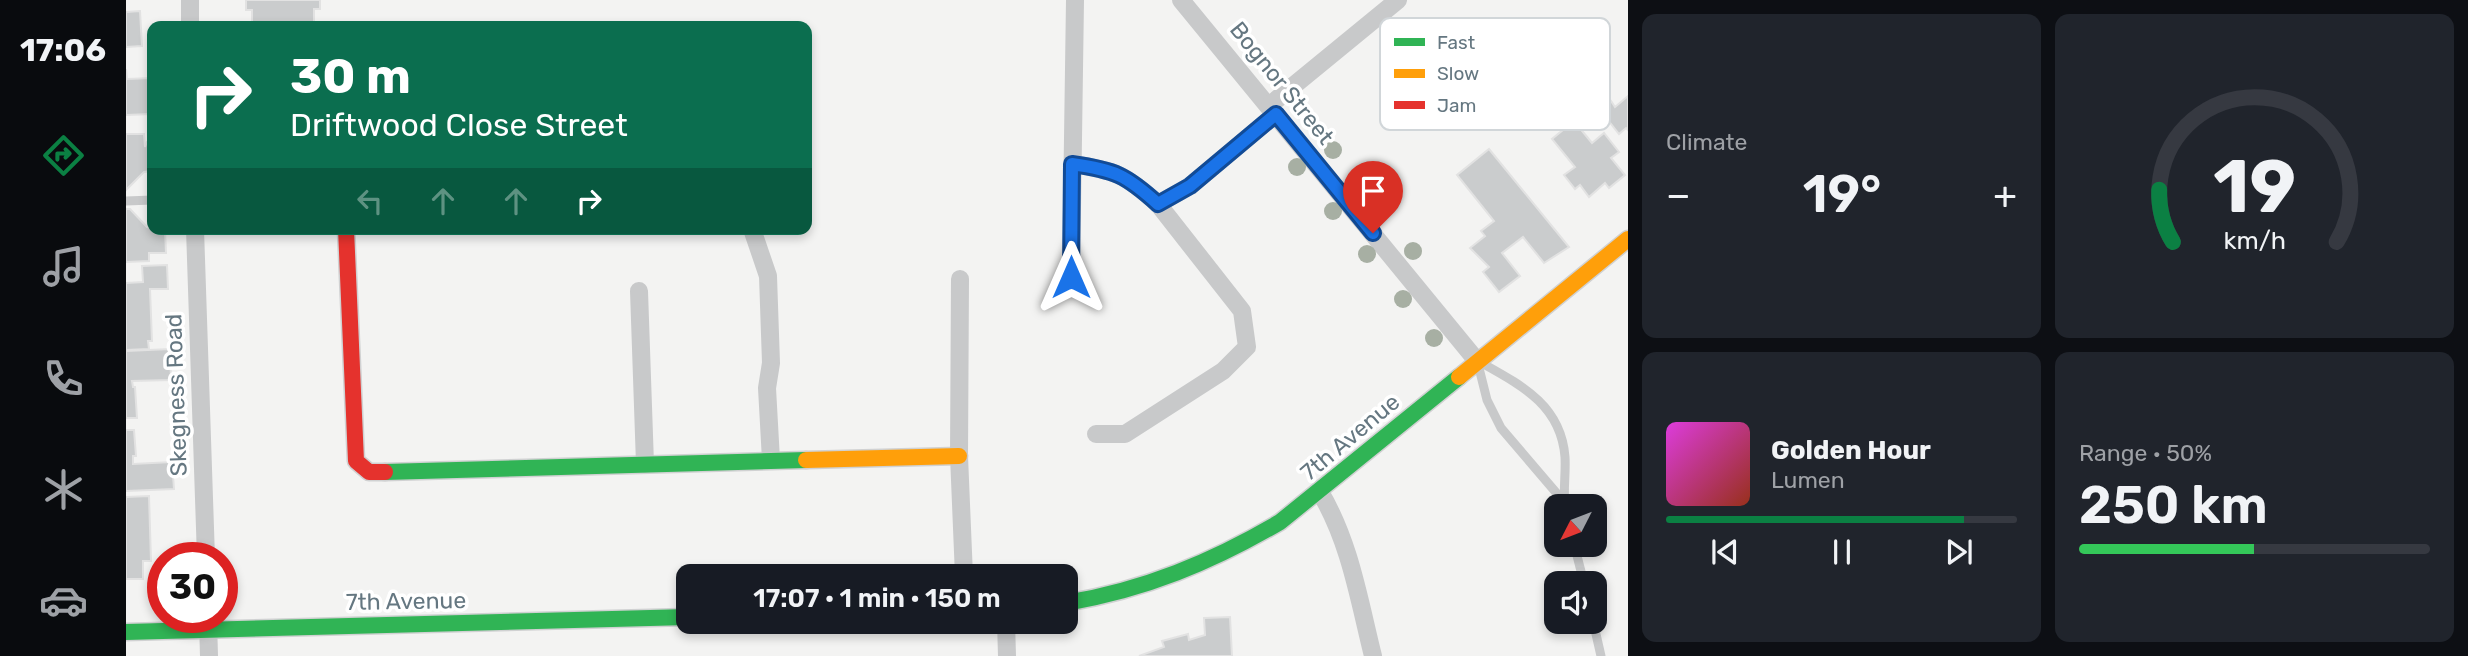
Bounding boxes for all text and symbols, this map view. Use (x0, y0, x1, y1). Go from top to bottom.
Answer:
street label: Bognor Street (1224, 16, 1340, 150)
legend (1380, 18, 1610, 130)
text: 17:06 (20, 31, 106, 69)
text: Fast (1437, 31, 1476, 54)
text: 30 m (290, 47, 411, 105)
icon: right (175, 49, 266, 140)
text: Slow (1437, 62, 1479, 85)
text: Jam (1437, 94, 1476, 117)
text: Driftwood Close Street (290, 106, 628, 144)
text: Climate (1666, 128, 1747, 156)
icon: directions (39, 131, 88, 180)
text: 19 (2213, 144, 2296, 230)
pin (1343, 161, 1403, 233)
text: 19° (1803, 163, 1881, 225)
icon: arrive (1354, 172, 1392, 210)
text: − (1666, 172, 1691, 218)
text: + (1993, 172, 2017, 218)
icon: left (351, 182, 389, 220)
icon: ahead (424, 182, 462, 220)
icon: ahead (497, 182, 535, 220)
icon: right (570, 182, 608, 220)
text: km/h (2223, 226, 2286, 255)
position arrow (1034, 240, 1108, 314)
icon: music (39, 242, 88, 291)
street label: Skegness Road (159, 313, 193, 477)
icon: phone (39, 354, 88, 403)
street label: 7th Avenue (1295, 388, 1405, 486)
text: Golden Hour (1771, 435, 1931, 466)
text: Range · 50% (2079, 439, 2212, 467)
icon: climate (39, 465, 88, 514)
text: Lumen (1771, 466, 1845, 494)
text: 250 km (2079, 474, 2268, 536)
north arrow (1544, 494, 1606, 556)
map controls (1544, 494, 1607, 634)
icon: previous (1706, 533, 1744, 571)
icon: pause (1823, 533, 1861, 571)
icon: next (1940, 533, 1978, 571)
speed limit sign: 30 (147, 542, 238, 633)
button: sound (1544, 571, 1607, 634)
icon: car (39, 576, 88, 625)
text: 17:07 · 1 min · 150 m (753, 583, 1001, 614)
street label: 7th Avenue (346, 586, 466, 616)

